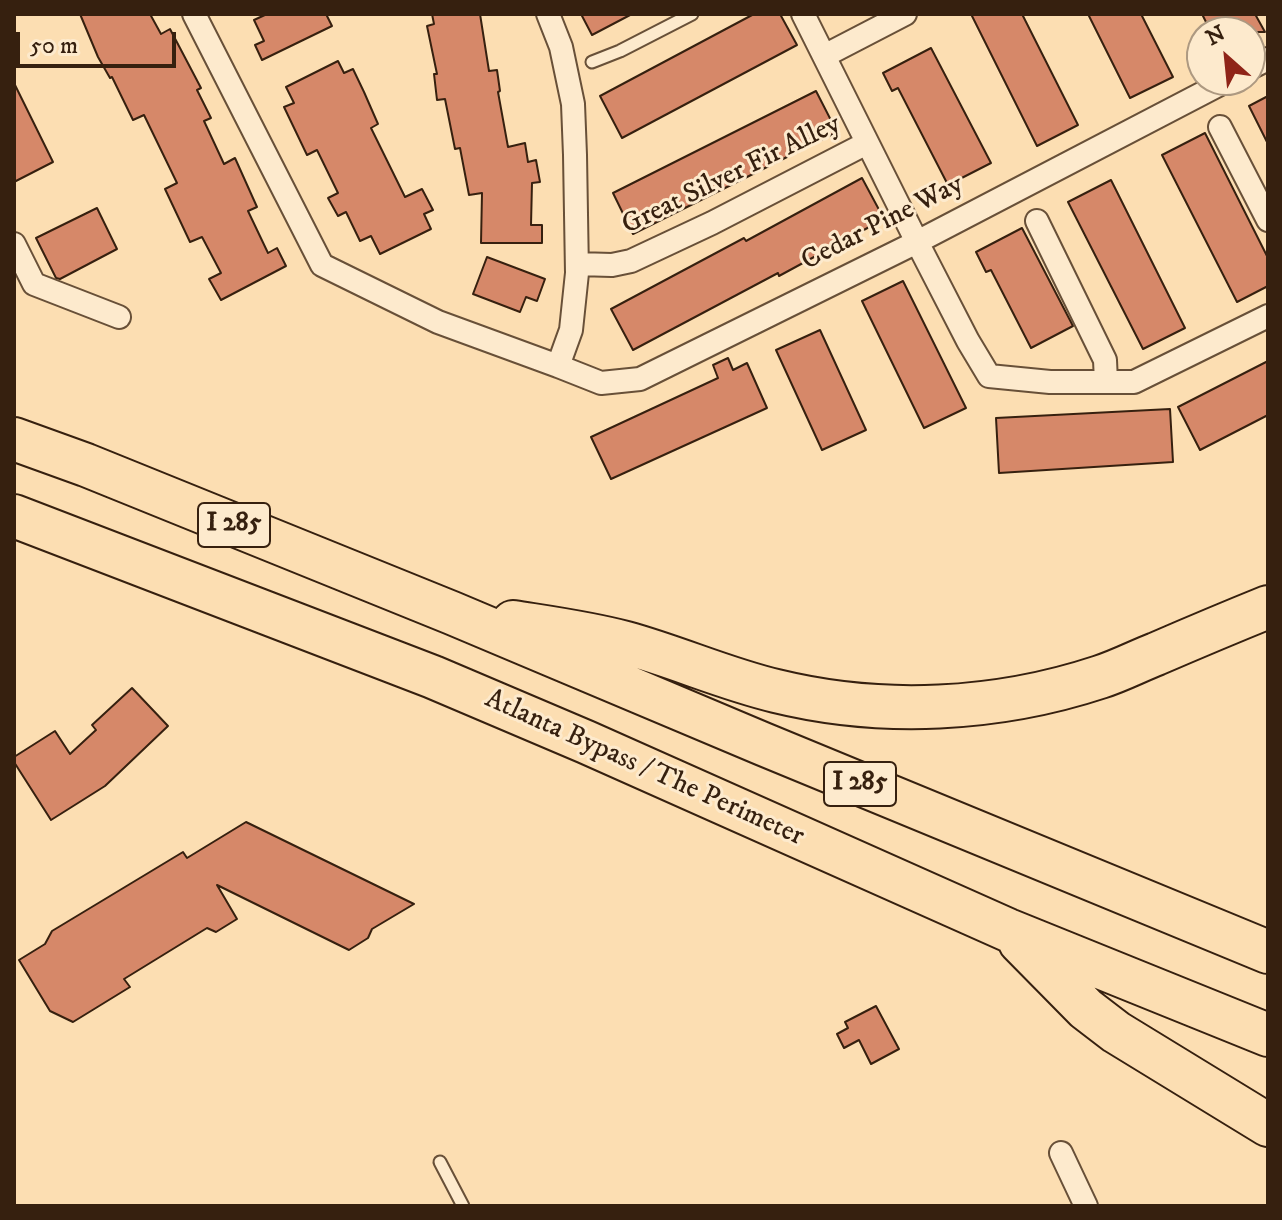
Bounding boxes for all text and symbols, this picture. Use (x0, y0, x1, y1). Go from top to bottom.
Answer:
scale bar (20, 16, 180, 66)
north arrow (1186, 16, 1266, 96)
text: N (1202, 20, 1230, 52)
text: 50 m (30, 31, 78, 61)
street label: Great Silver Fir Alley (617, 109, 847, 243)
street label: Cedar Pine Way (796, 169, 970, 279)
road number: I 285 (198, 503, 270, 547)
street label: Atlanta Bypass / The Perimeter (479, 683, 809, 855)
road number: I 285 (824, 762, 896, 806)

